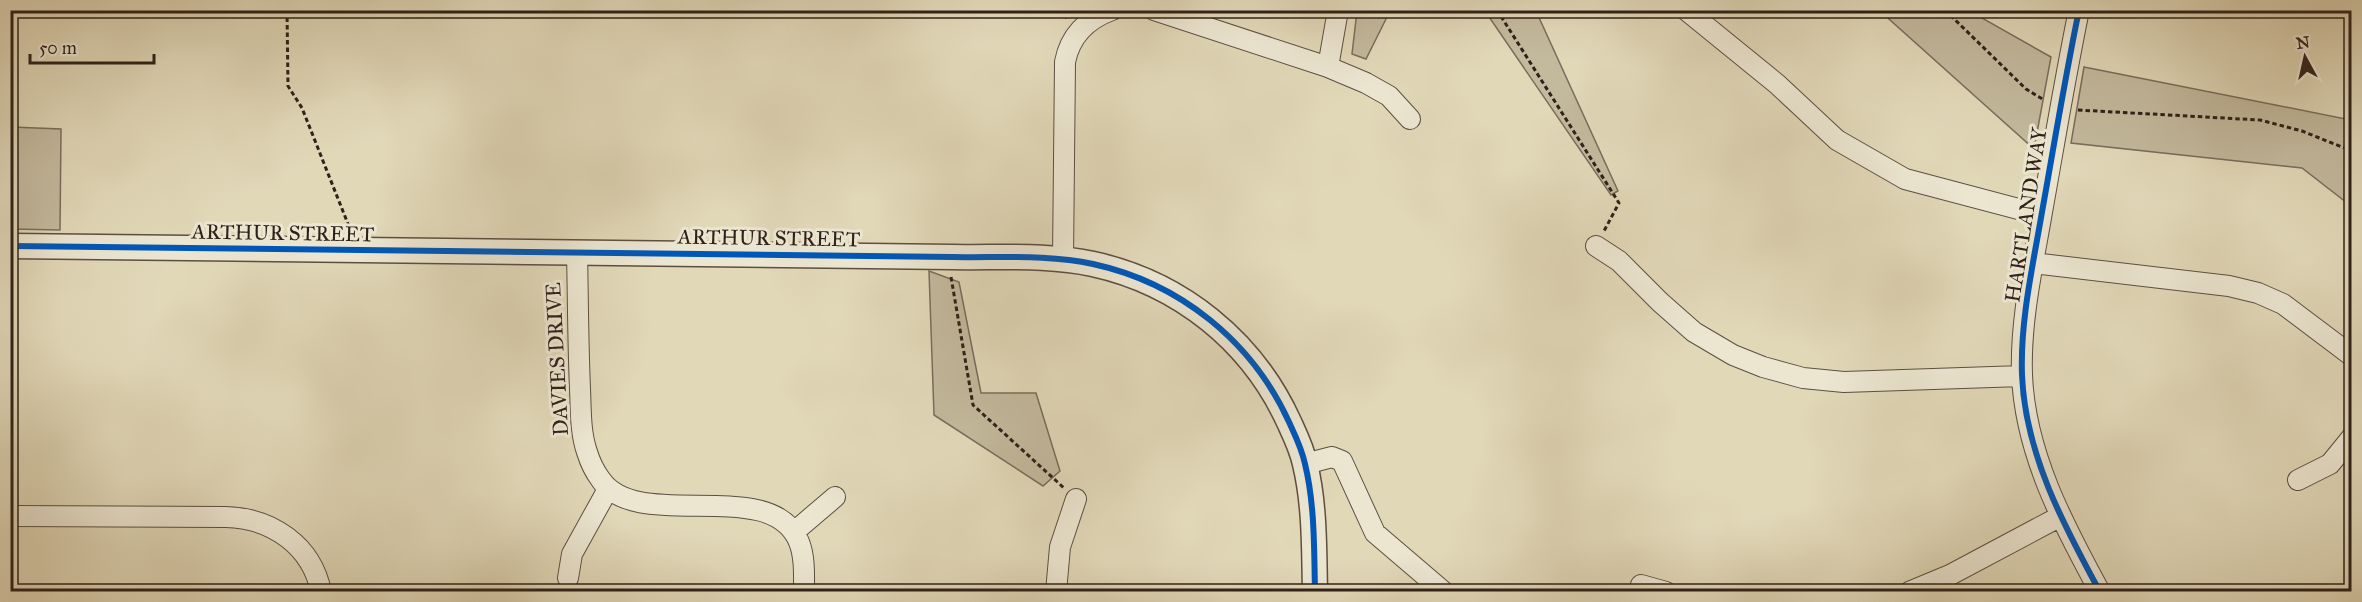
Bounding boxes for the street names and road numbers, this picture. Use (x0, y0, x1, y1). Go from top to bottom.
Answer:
street label: HARTLAND WAY (1999, 125, 2053, 304)
street label: ARTHUR STREET (190, 218, 375, 248)
street label: ARTHUR STREET (676, 223, 861, 253)
street label: DAVIES DRIVE (540, 282, 574, 436)

